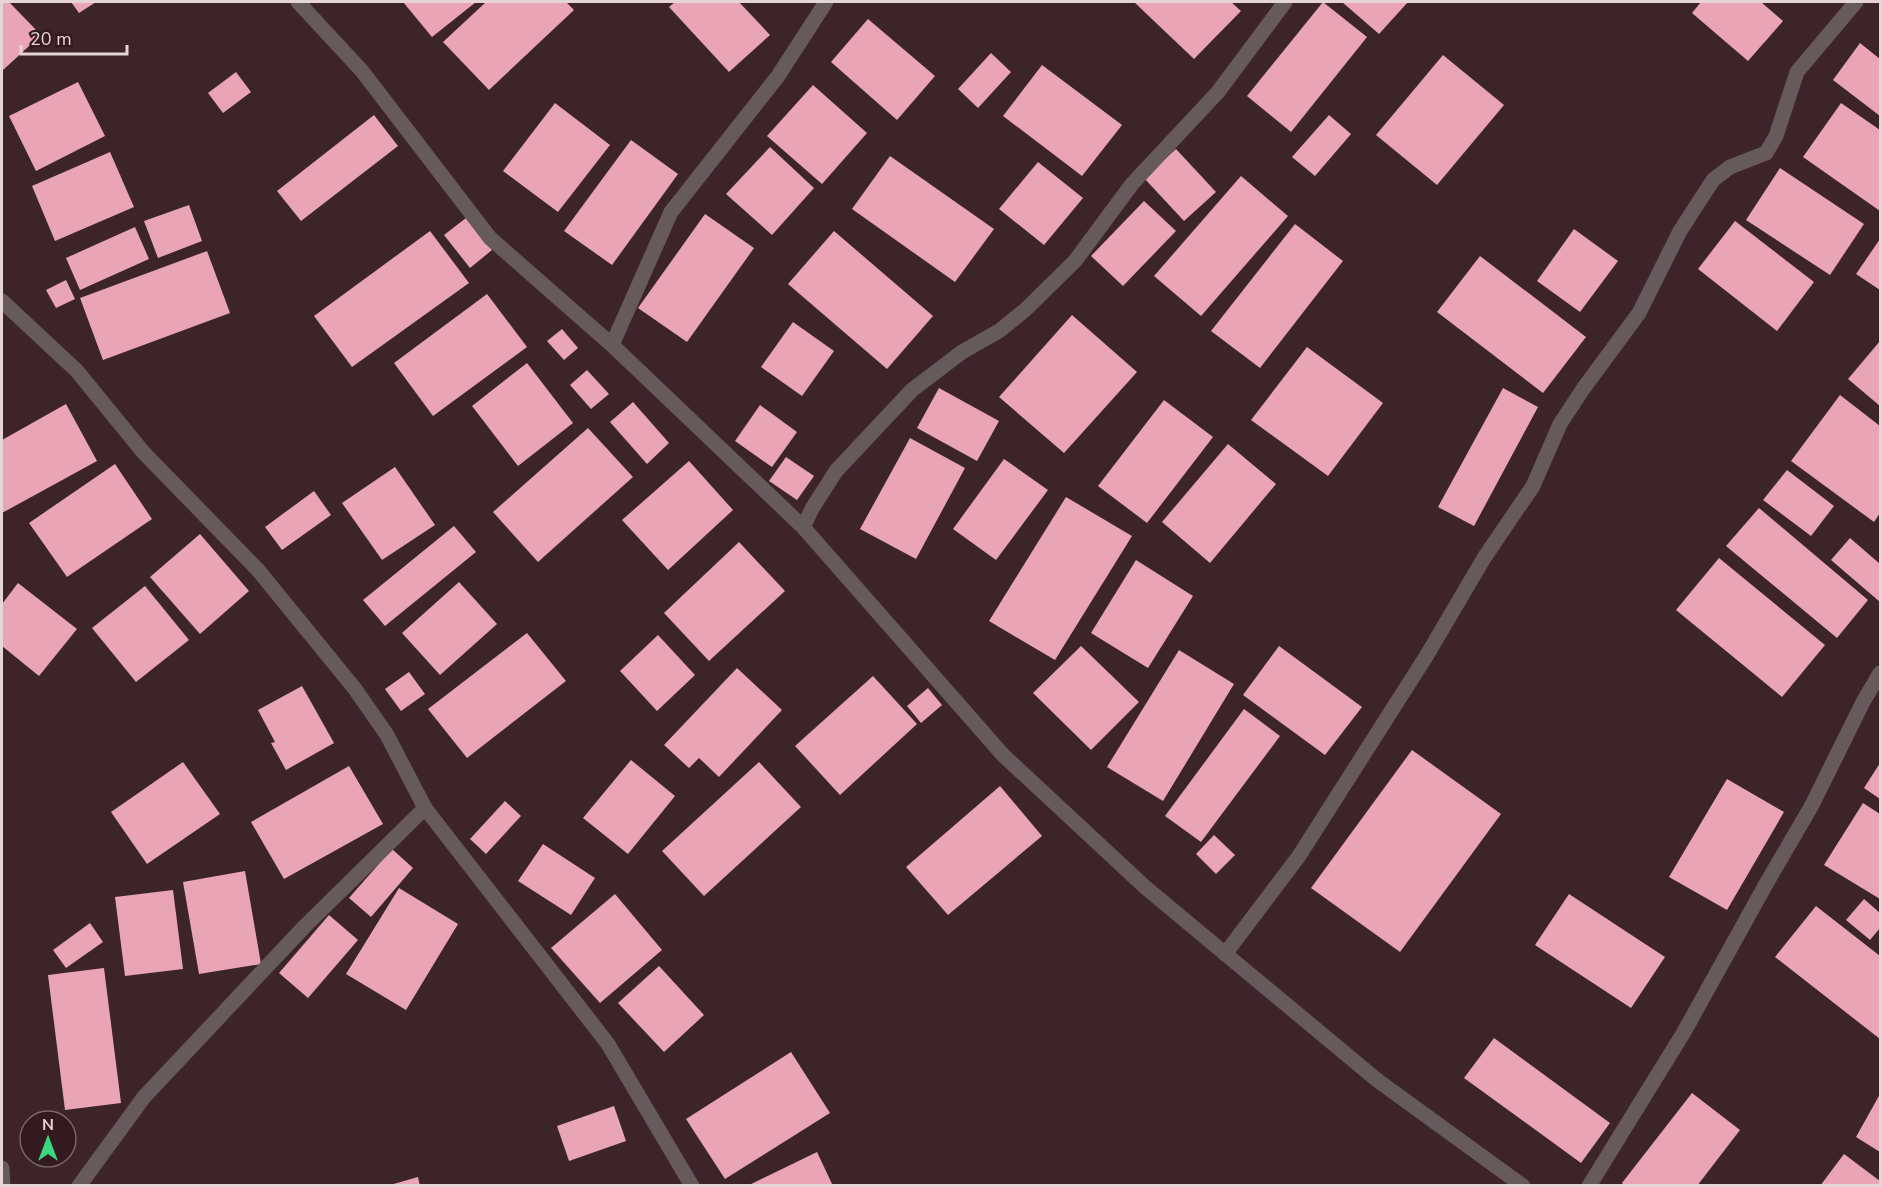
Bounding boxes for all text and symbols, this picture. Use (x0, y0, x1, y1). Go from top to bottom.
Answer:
scale bar (21, 18, 128, 56)
text: 20 m (30, 27, 72, 51)
north arrow (18, 1109, 78, 1169)
text: N (42, 1114, 54, 1136)

